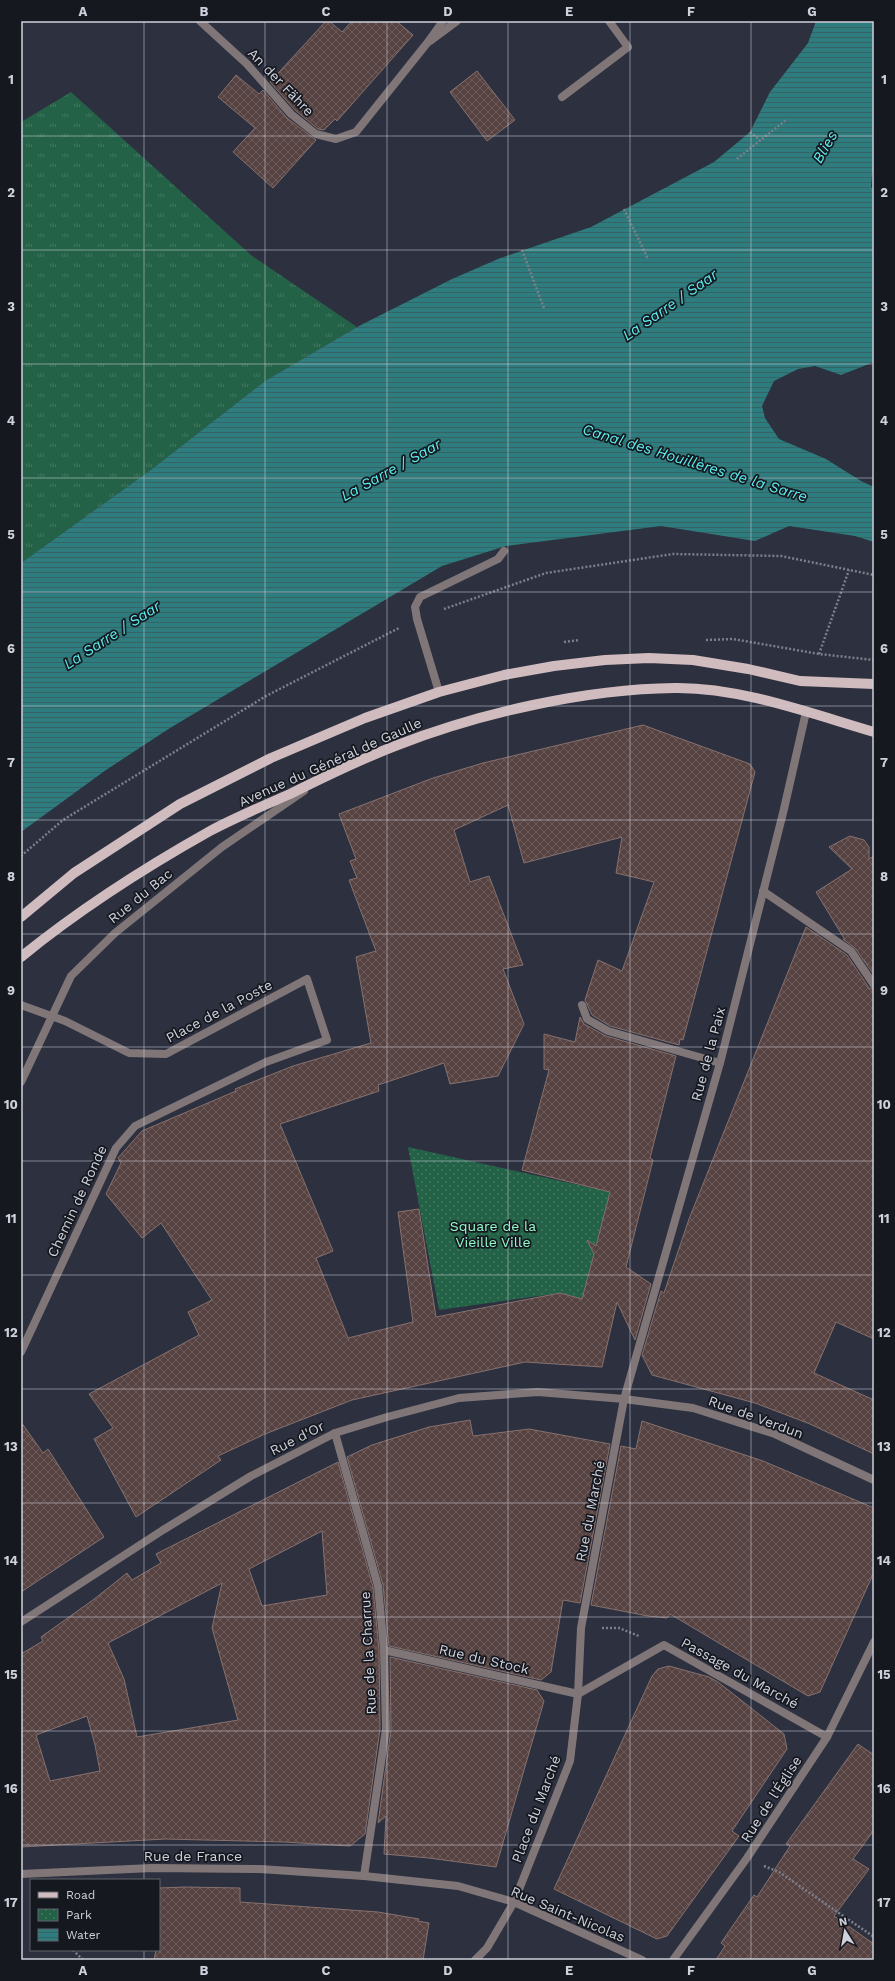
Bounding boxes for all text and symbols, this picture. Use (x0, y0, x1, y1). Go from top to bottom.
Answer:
text: A (79, 4, 88, 19)
text: B (200, 4, 209, 19)
text: C (322, 4, 331, 19)
text: D (443, 4, 453, 19)
text: E (565, 4, 573, 19)
text: F (687, 4, 695, 19)
text: G (807, 4, 817, 19)
street label: An der Fähre (245, 45, 317, 119)
text: 1 (8, 72, 14, 87)
text: 1 (881, 72, 887, 87)
water label: Blies (809, 127, 842, 166)
text: 2 (7, 185, 15, 200)
text: 2 (880, 185, 888, 200)
water label: La Sarre / Saar (619, 265, 722, 344)
text: 3 (7, 299, 15, 314)
text: 3 (880, 299, 888, 314)
text: 4 (7, 413, 16, 428)
text: 4 (880, 413, 889, 428)
water label: Canal des Houillères de la Sarre (580, 420, 810, 506)
water label: La Sarre / Saar (338, 434, 445, 505)
text: 5 (7, 527, 15, 542)
text: 5 (880, 527, 888, 542)
water label: La Sarre / Saar (60, 596, 165, 673)
text: 6 (7, 641, 15, 656)
text: 6 (880, 641, 888, 656)
street label: Avenue du Général de Gaulle (236, 714, 424, 810)
text: 7 (7, 755, 15, 770)
text: 7 (880, 755, 888, 770)
street label: Rue du Bac (105, 865, 175, 927)
text: 8 (7, 869, 15, 884)
text: 8 (880, 869, 888, 884)
street label: Place de la Poste (163, 976, 275, 1046)
text: 9 (7, 983, 15, 998)
text: 9 (880, 983, 888, 998)
street label: Rue de la Paix (688, 1005, 728, 1103)
text: 10 (4, 1097, 18, 1112)
text: 10 (877, 1097, 891, 1112)
street label: Chemin de Ronde (44, 1143, 110, 1259)
text: 11 (5, 1211, 17, 1226)
text: 11 (878, 1211, 890, 1226)
park label: Square de la Vieille Ville (450, 1218, 536, 1250)
text: 12 (4, 1325, 18, 1340)
text: 12 (877, 1325, 891, 1340)
street label: Rue de Verdun (706, 1392, 806, 1442)
street label: Rue d'Or (267, 1417, 327, 1458)
text: 13 (4, 1439, 18, 1454)
text: 13 (877, 1439, 891, 1454)
street label: Rue du Marché (572, 1459, 608, 1563)
text: 14 (4, 1553, 19, 1568)
text: 14 (877, 1553, 892, 1568)
street label: Rue de la Charrue (357, 1591, 379, 1715)
street label: Passage du Marché (679, 1634, 801, 1712)
street label: Rue du Stock (437, 1641, 531, 1677)
text: 15 (4, 1667, 18, 1682)
text: 15 (877, 1667, 891, 1682)
street label: Place du Marché (508, 1753, 564, 1865)
street label: Rue de l'Église (737, 1753, 805, 1845)
text: 16 (4, 1781, 18, 1796)
text: 16 (877, 1781, 891, 1796)
street label: Rue de France (144, 1848, 242, 1864)
legend (30, 1879, 160, 1951)
street label: Rue Saint-Nicolas (509, 1883, 627, 1945)
text: Road (66, 1888, 95, 1902)
text: 17 (4, 1895, 18, 1910)
text: 17 (877, 1895, 891, 1910)
text: Park (66, 1908, 92, 1922)
north arrow (825, 1911, 865, 1951)
text: N (838, 1915, 848, 1929)
text: Water (66, 1928, 101, 1942)
text: A (79, 1963, 88, 1978)
text: B (200, 1963, 209, 1978)
text: C (322, 1963, 331, 1978)
text: D (443, 1963, 453, 1978)
text: E (565, 1963, 573, 1978)
text: F (687, 1963, 695, 1978)
text: G (807, 1963, 817, 1978)

